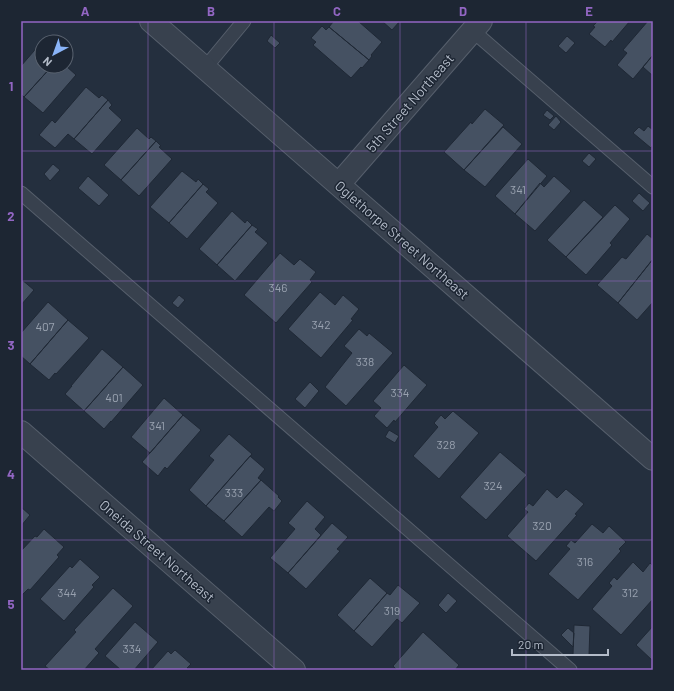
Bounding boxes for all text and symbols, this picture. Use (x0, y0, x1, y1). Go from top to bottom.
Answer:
text: A (81, 3, 90, 19)
text: B (207, 3, 215, 19)
text: C (333, 3, 341, 19)
text: D (459, 3, 467, 19)
text: E (585, 3, 593, 19)
north arrow (34, 34, 74, 74)
street label: 5th Street Northeast (362, 50, 457, 155)
text: N (40, 55, 54, 69)
text: 1 (9, 78, 13, 94)
street label: Oglethorpe Street Northeast (332, 177, 473, 302)
house number: 341 (510, 182, 526, 196)
text: 2 (7, 208, 15, 224)
house number: 346 (269, 280, 287, 294)
house number: 342 (311, 317, 331, 331)
house number: 407 (35, 319, 55, 333)
text: 3 (7, 337, 15, 353)
house number: 338 (356, 354, 374, 368)
house number: 334 (391, 385, 409, 399)
house number: 401 (105, 390, 123, 404)
house number: 341 (149, 418, 165, 432)
house number: 328 (437, 437, 455, 451)
text: 4 (7, 466, 15, 482)
house number: 324 (483, 478, 503, 492)
house number: 333 (225, 485, 243, 499)
street label: Oneida Street Northeast (96, 496, 218, 605)
house number: 320 (532, 518, 552, 532)
house number: 316 (577, 554, 593, 568)
house number: 344 (57, 585, 77, 599)
house number: 312 (622, 585, 638, 599)
text: 5 (7, 596, 15, 612)
house number: 319 (384, 603, 400, 617)
scale bar (512, 631, 608, 657)
text: 20 m (518, 637, 544, 651)
house number: 334 (123, 641, 141, 655)

